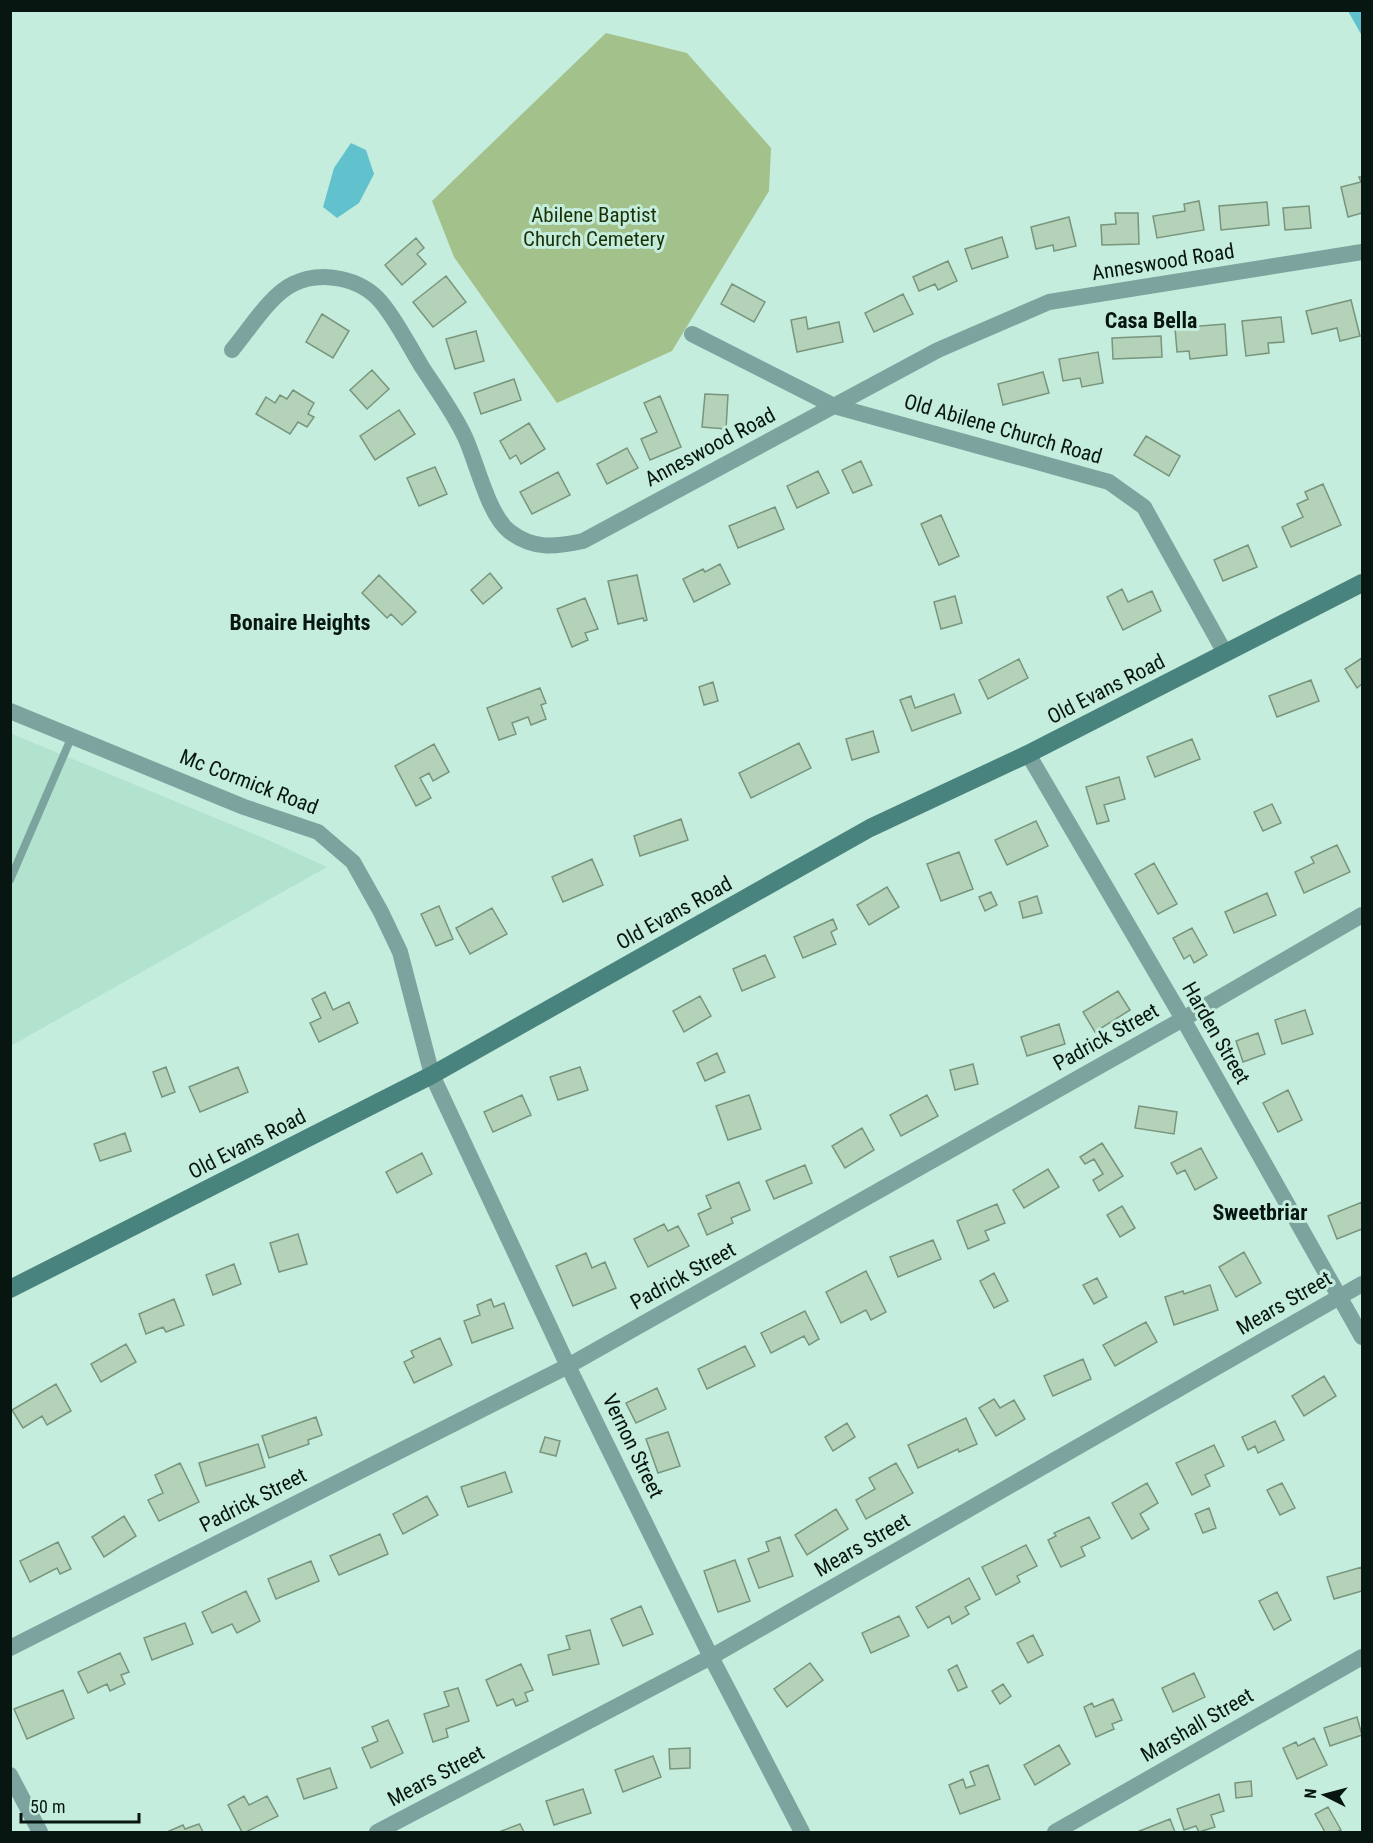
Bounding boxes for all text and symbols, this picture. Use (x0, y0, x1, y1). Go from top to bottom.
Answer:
park label: Abilene Baptist Church Cemetery (523, 203, 665, 251)
street label: Anneswood Road (1090, 239, 1236, 285)
district label: Casa Bella (1105, 308, 1197, 333)
street label: Old Abilene Church Road (901, 389, 1105, 469)
street label: Anneswood Road (641, 403, 779, 491)
district label: Bonaire Heights (230, 610, 370, 635)
street label: Old Evans Road (1043, 649, 1169, 729)
street label: Mc Cormick Road (177, 745, 321, 819)
street label: Old Evans Road (612, 871, 736, 955)
street label: Harden Street (1177, 978, 1255, 1088)
street label: Padrick Street (1049, 998, 1163, 1076)
street label: Old Evans Road (184, 1104, 310, 1184)
district label: Sweetbriar (1213, 1200, 1307, 1225)
street label: Padrick Street (626, 1237, 740, 1315)
street label: Mears Street (1232, 1266, 1336, 1340)
street label: Vernon Street (598, 1390, 668, 1502)
street label: Padrick Street (196, 1463, 310, 1537)
street label: Mears Street (810, 1508, 914, 1582)
street label: Marshall Street (1137, 1683, 1257, 1767)
street label: Mears Street (384, 1741, 488, 1811)
north arrow (1295, 1765, 1355, 1825)
scale bar (21, 1786, 140, 1824)
text: N (1301, 1788, 1321, 1799)
text: 50 m (30, 1796, 65, 1817)

